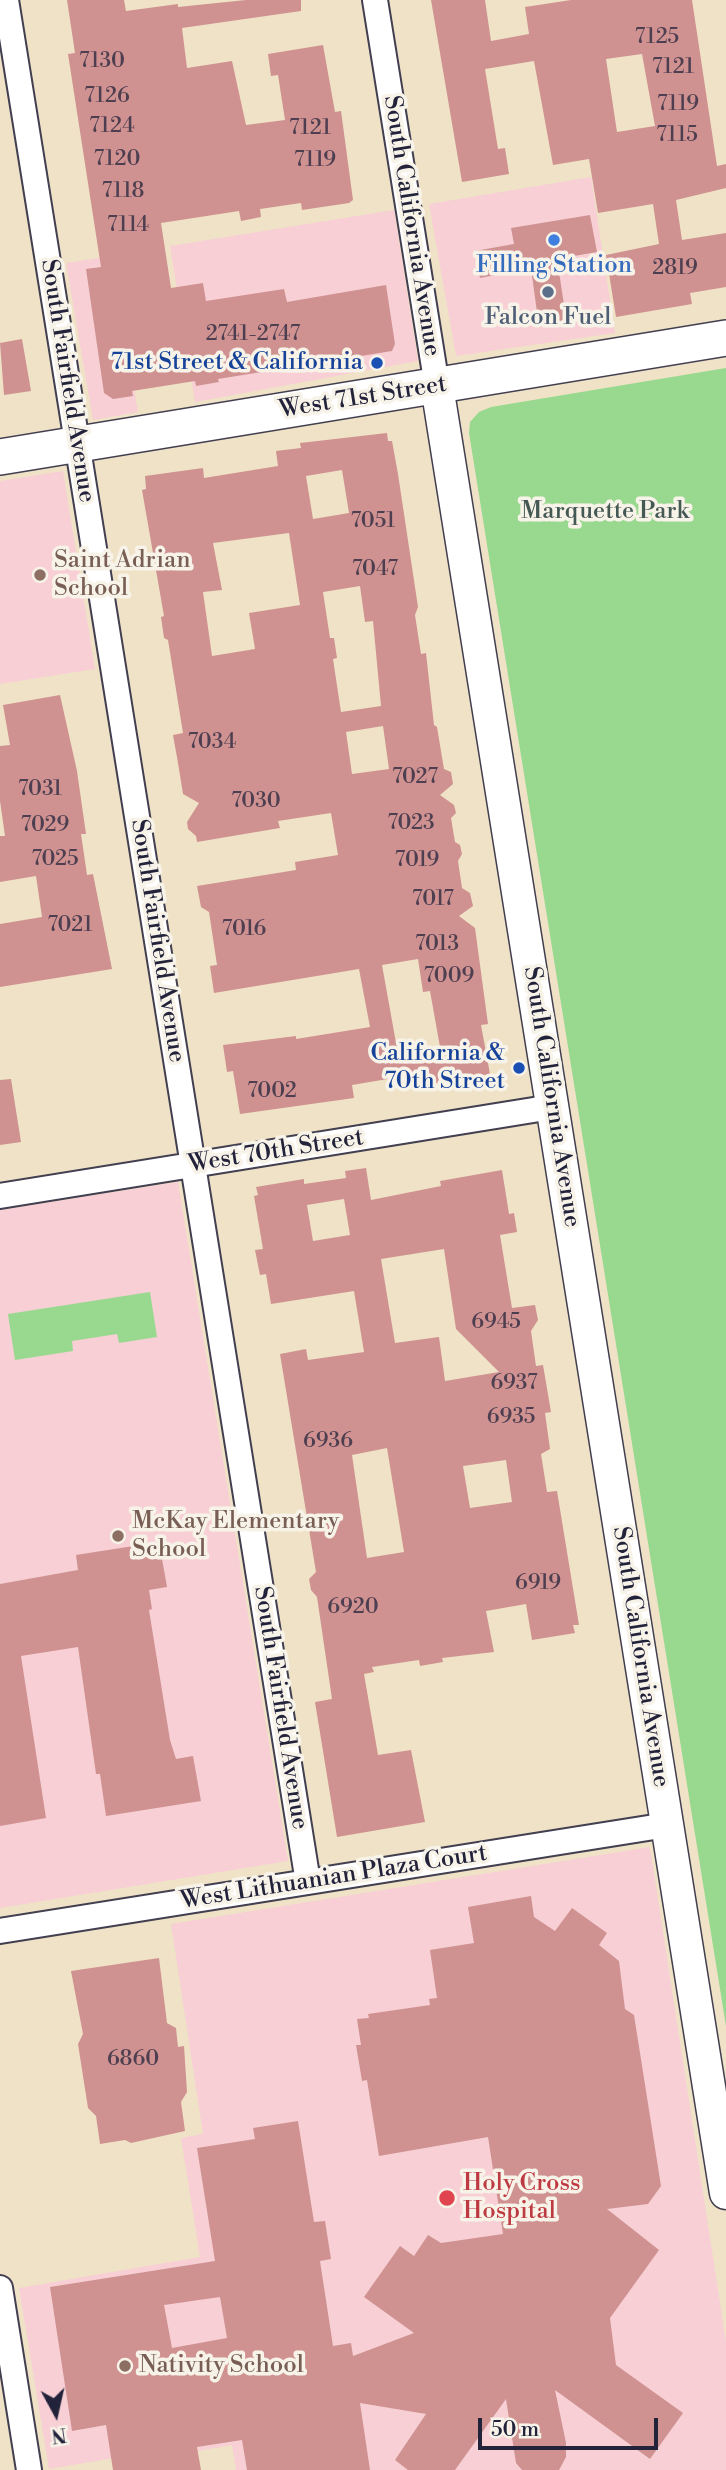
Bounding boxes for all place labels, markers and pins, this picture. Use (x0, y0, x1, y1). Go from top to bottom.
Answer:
marker: Filling Station (546, 232, 562, 248)
place label: Filling Station (476, 252, 632, 280)
marker: Falcon Fuel (540, 284, 556, 300)
place label: Falcon Fuel (485, 304, 611, 332)
place label: 71st Street & California (111, 349, 363, 377)
marker: 71st Street & California (369, 355, 385, 371)
place label: Saint Adrian School (54, 547, 191, 603)
marker: Saint Adrian School (32, 567, 48, 583)
place label: California & 70th Street (370, 1040, 505, 1096)
marker: California & 70th Street (511, 1060, 527, 1076)
place label: McKay Elementary School (132, 1508, 340, 1564)
marker: McKay Elementary School (110, 1528, 126, 1544)
place label: Holy Cross Hospital (463, 2170, 581, 2226)
marker: Holy Cross Hospital (437, 2188, 457, 2208)
place label: Nativity School (139, 2352, 304, 2380)
marker: Nativity School (117, 2358, 133, 2374)

